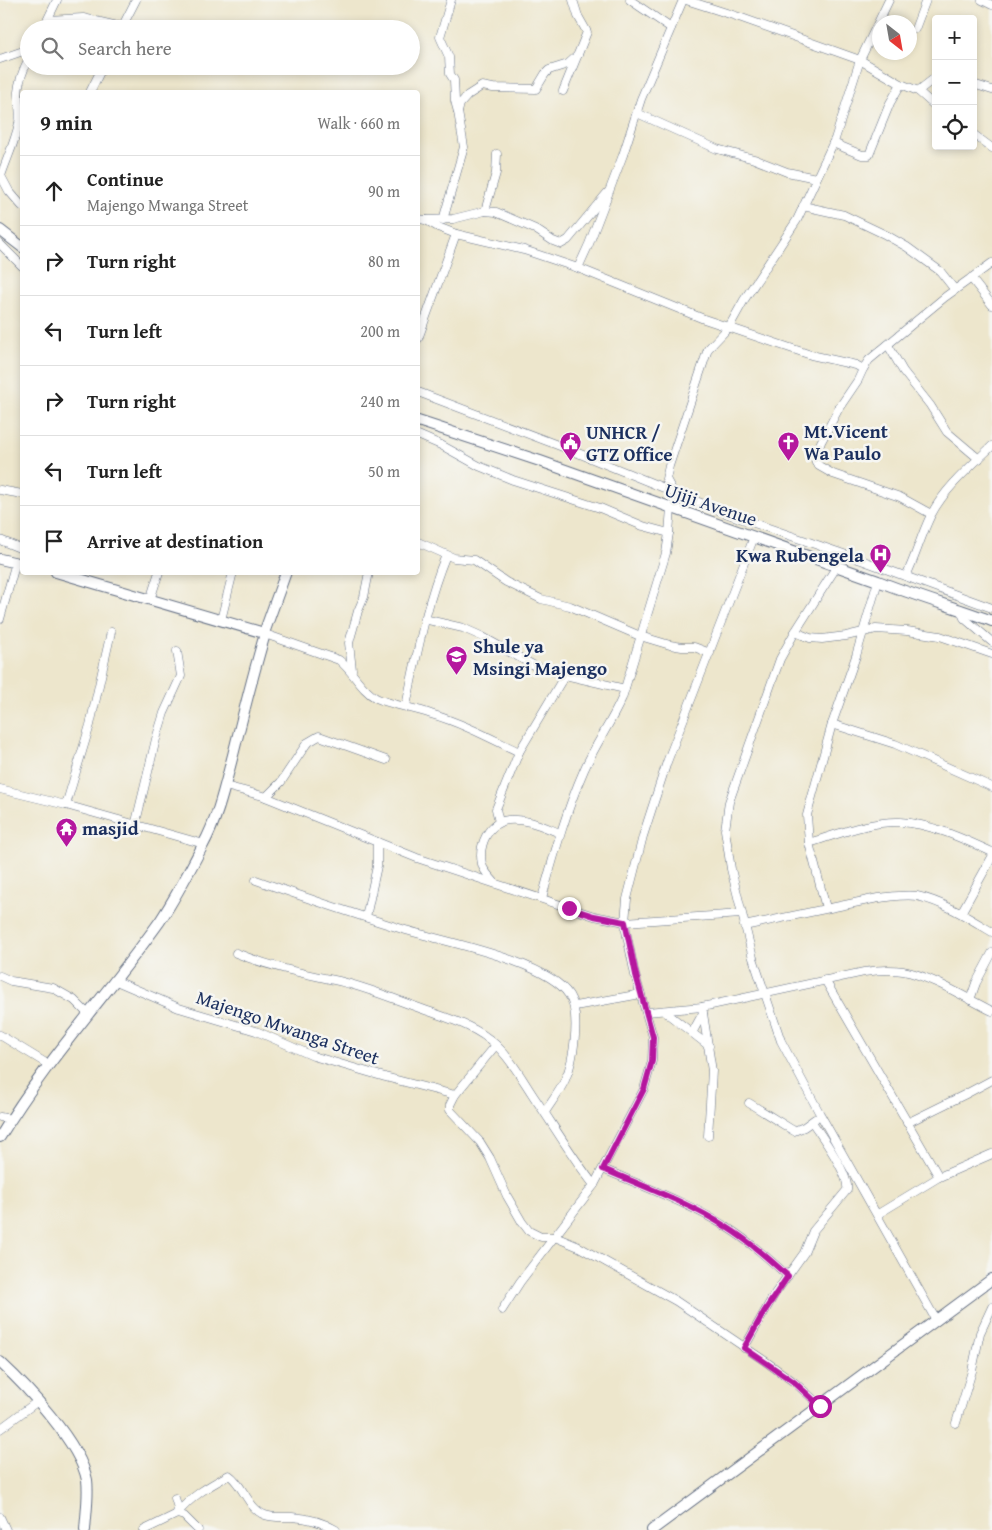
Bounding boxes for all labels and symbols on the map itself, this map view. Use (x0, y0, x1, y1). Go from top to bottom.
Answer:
north arrow (872, 15, 917, 60)
place label: Mt.Vicent Wa Paulo (804, 417, 889, 467)
place label: UNHCR / GTZ Office (586, 418, 673, 468)
church icon: Mt.Vicent Wa Paulo (776, 430, 800, 461)
public building icon: UNHCR / GTZ Office (558, 431, 582, 462)
street label: Ujiji Avenue (661, 475, 761, 533)
place label: Kwa Rubengela (736, 541, 864, 569)
hospital icon: Kwa Rubengela (868, 543, 892, 574)
place label: Shule ya Msingi Majengo (473, 632, 607, 682)
school or university icon: Shule ya Msingi Majengo (445, 645, 469, 676)
place label: masjid (82, 814, 139, 842)
temple icon: masjid (54, 816, 78, 847)
route end (558, 897, 581, 920)
street label: Majengo Mwanga Street (193, 983, 383, 1072)
route start (809, 1395, 832, 1418)

